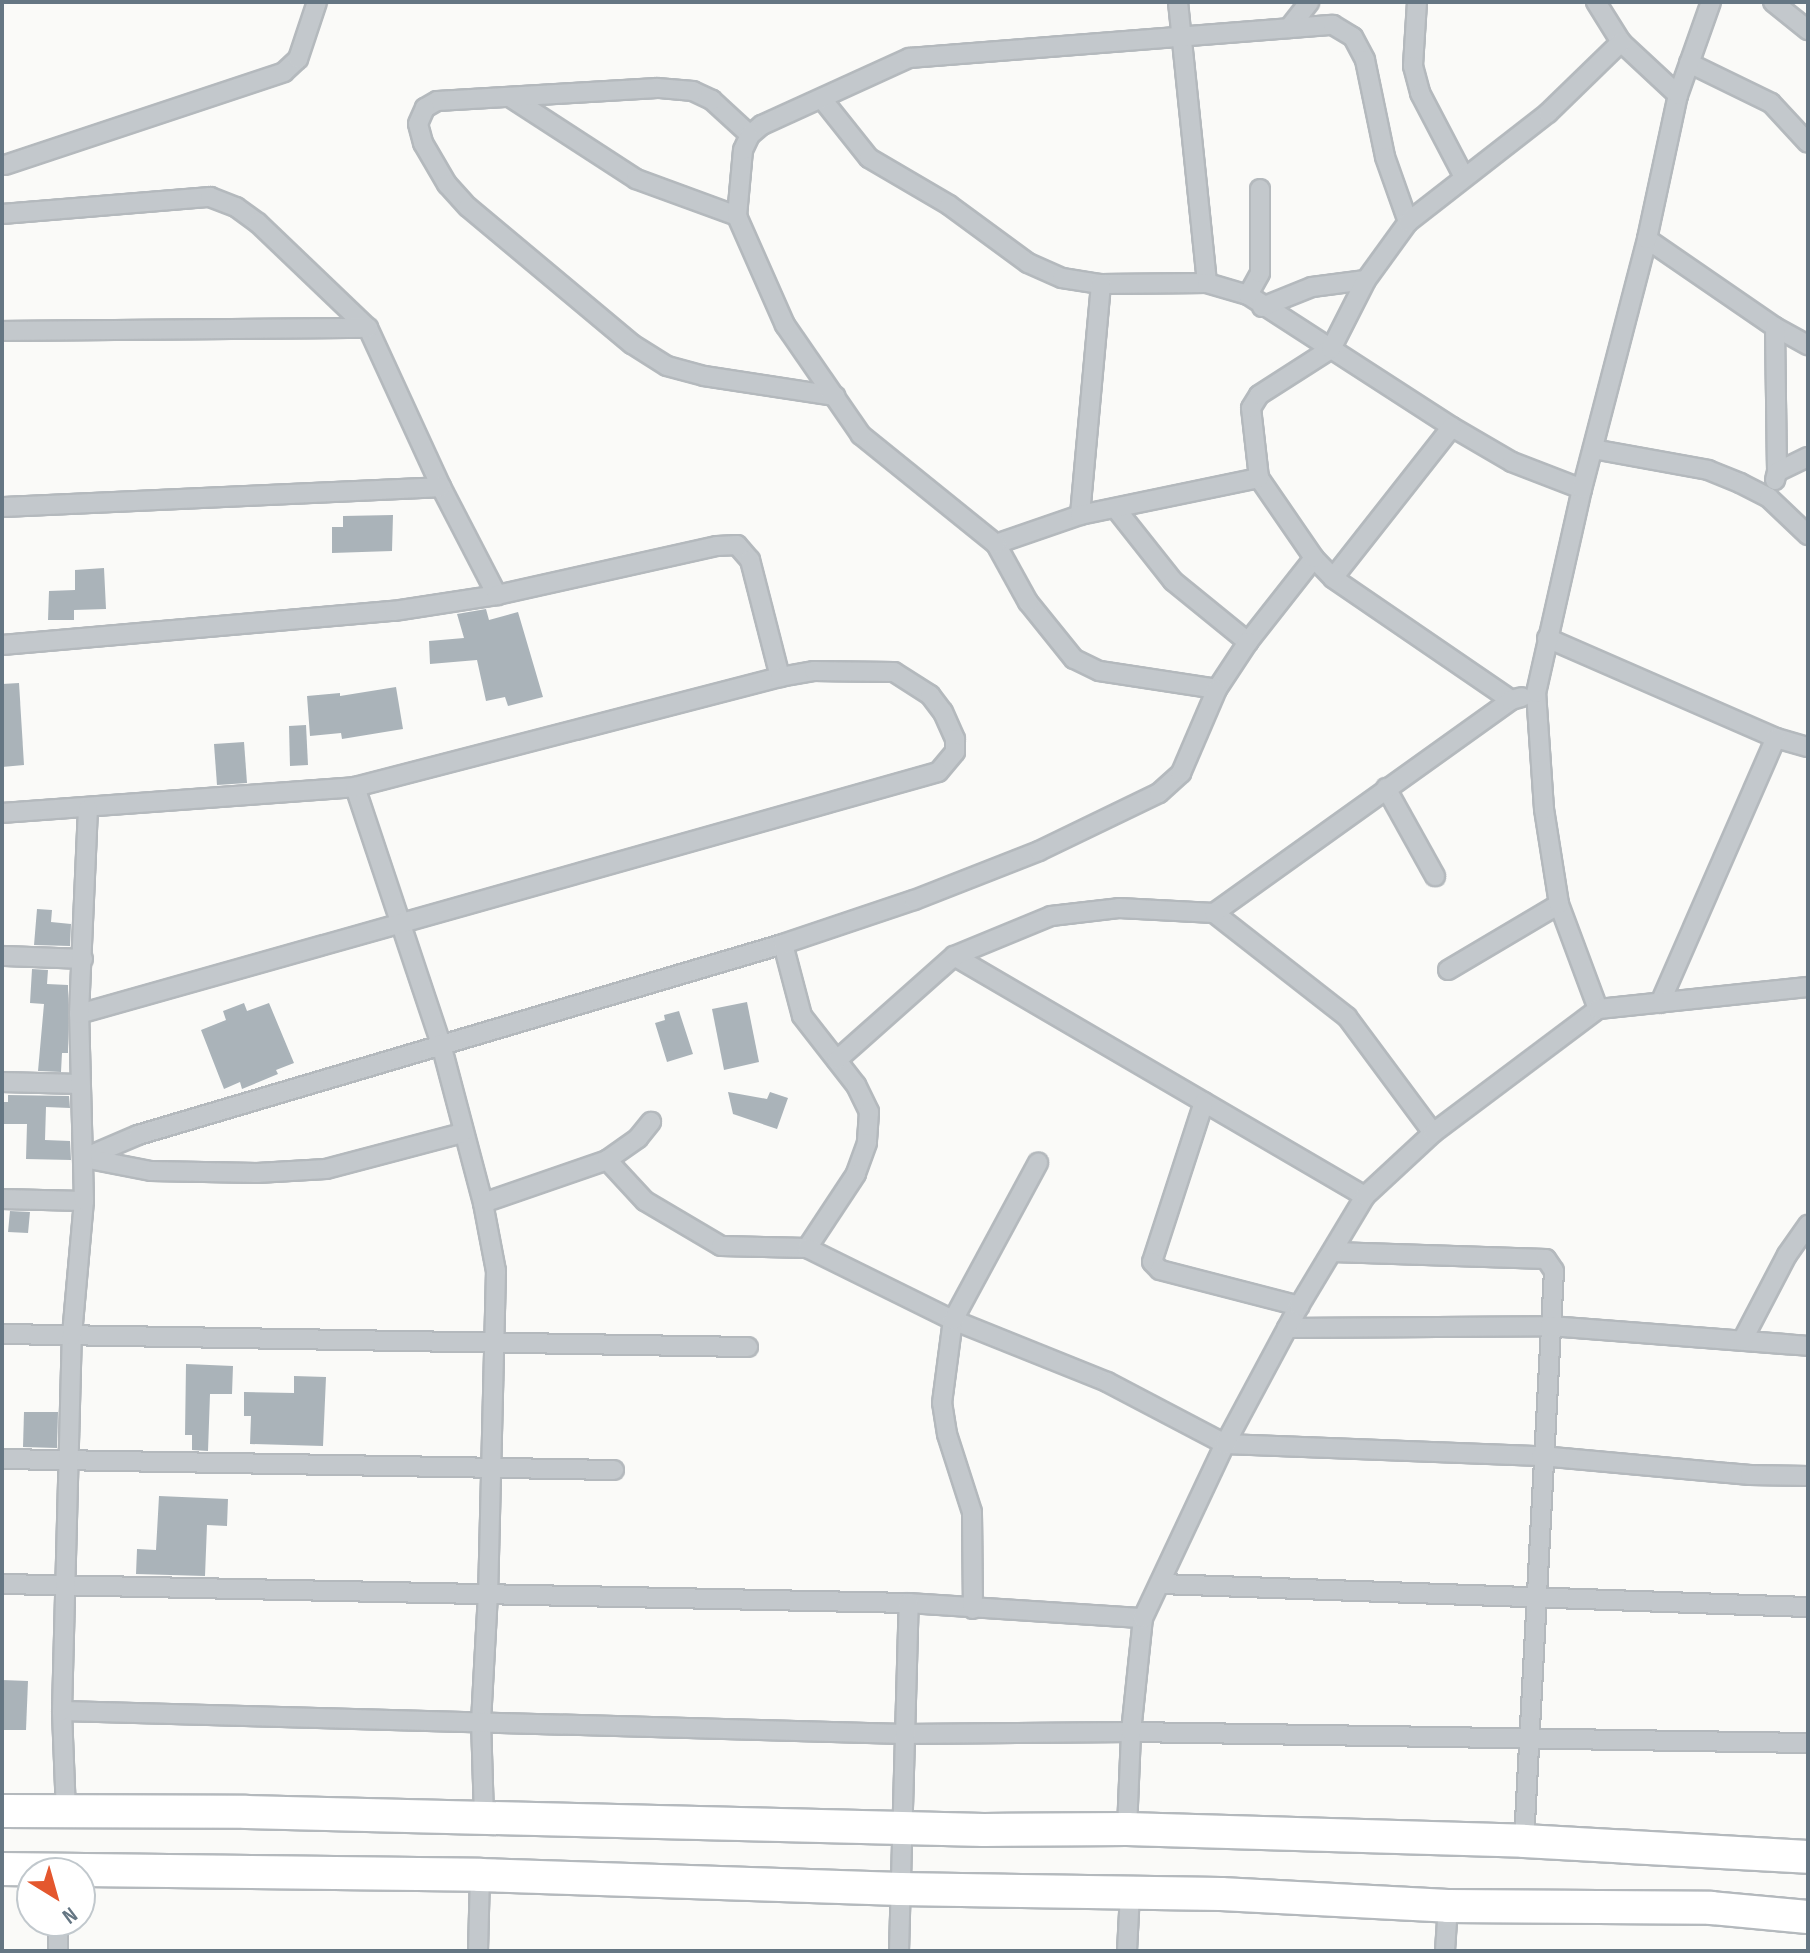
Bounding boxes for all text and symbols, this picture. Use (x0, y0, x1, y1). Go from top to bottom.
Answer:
north arrow (16, 1857, 96, 1937)
text: N (57, 1901, 82, 1929)

